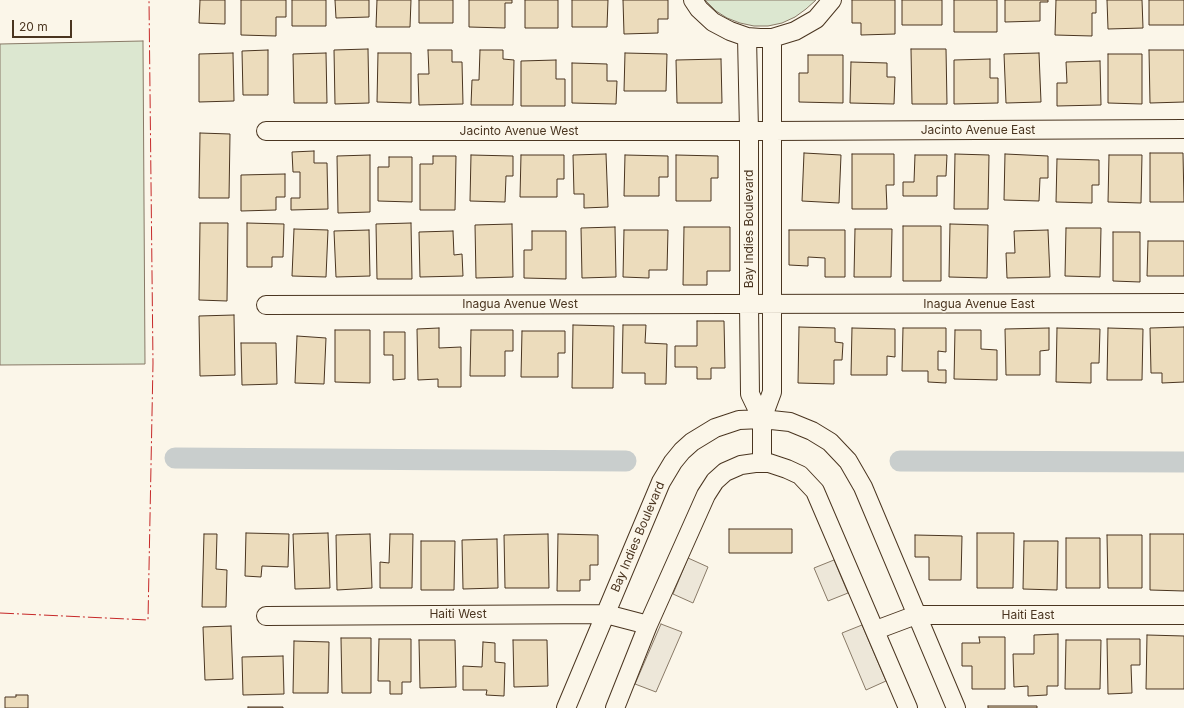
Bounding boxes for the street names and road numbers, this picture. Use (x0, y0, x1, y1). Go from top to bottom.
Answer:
street label: Jacinto Avenue East (921, 123, 1035, 137)
street label: Jacinto Avenue West (460, 124, 578, 138)
street label: Bay Indies Boulevard (742, 170, 756, 288)
street label: Inagua Avenue West (462, 297, 578, 311)
street label: Inagua Avenue East (923, 297, 1035, 311)
street label: Bay Indies Boulevard (608, 480, 668, 594)
street label: Haiti West (429, 607, 487, 621)
street label: Haiti East (1002, 608, 1054, 622)

